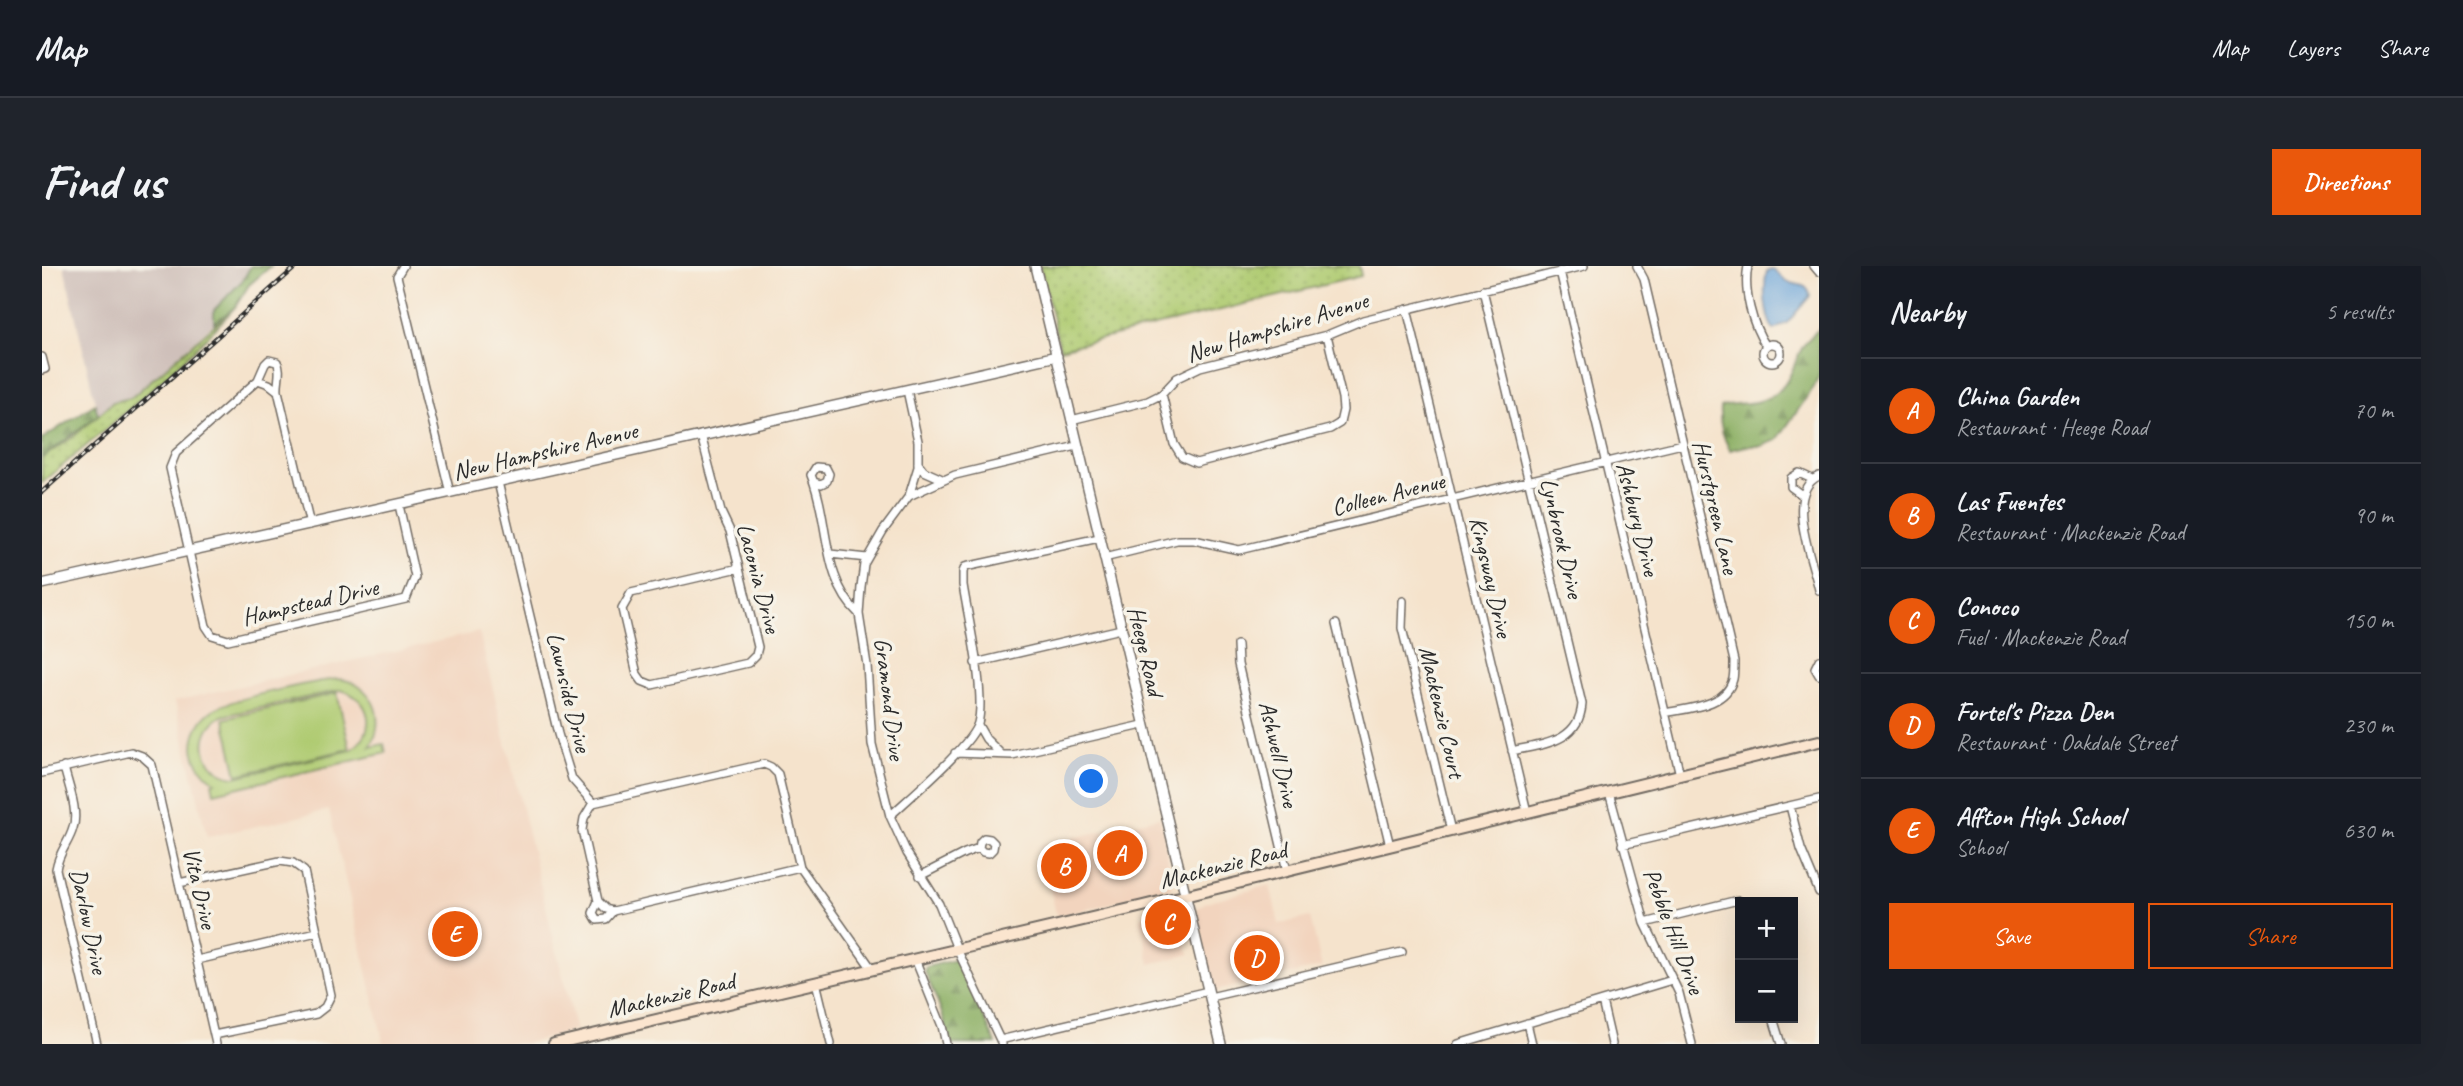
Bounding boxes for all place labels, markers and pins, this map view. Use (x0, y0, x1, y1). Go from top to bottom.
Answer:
pin: A (1097, 827, 1143, 879)
pin: B (1041, 840, 1087, 892)
pin: C (1145, 896, 1191, 948)
pin: E (432, 908, 478, 960)
pin: D (1234, 932, 1280, 984)

